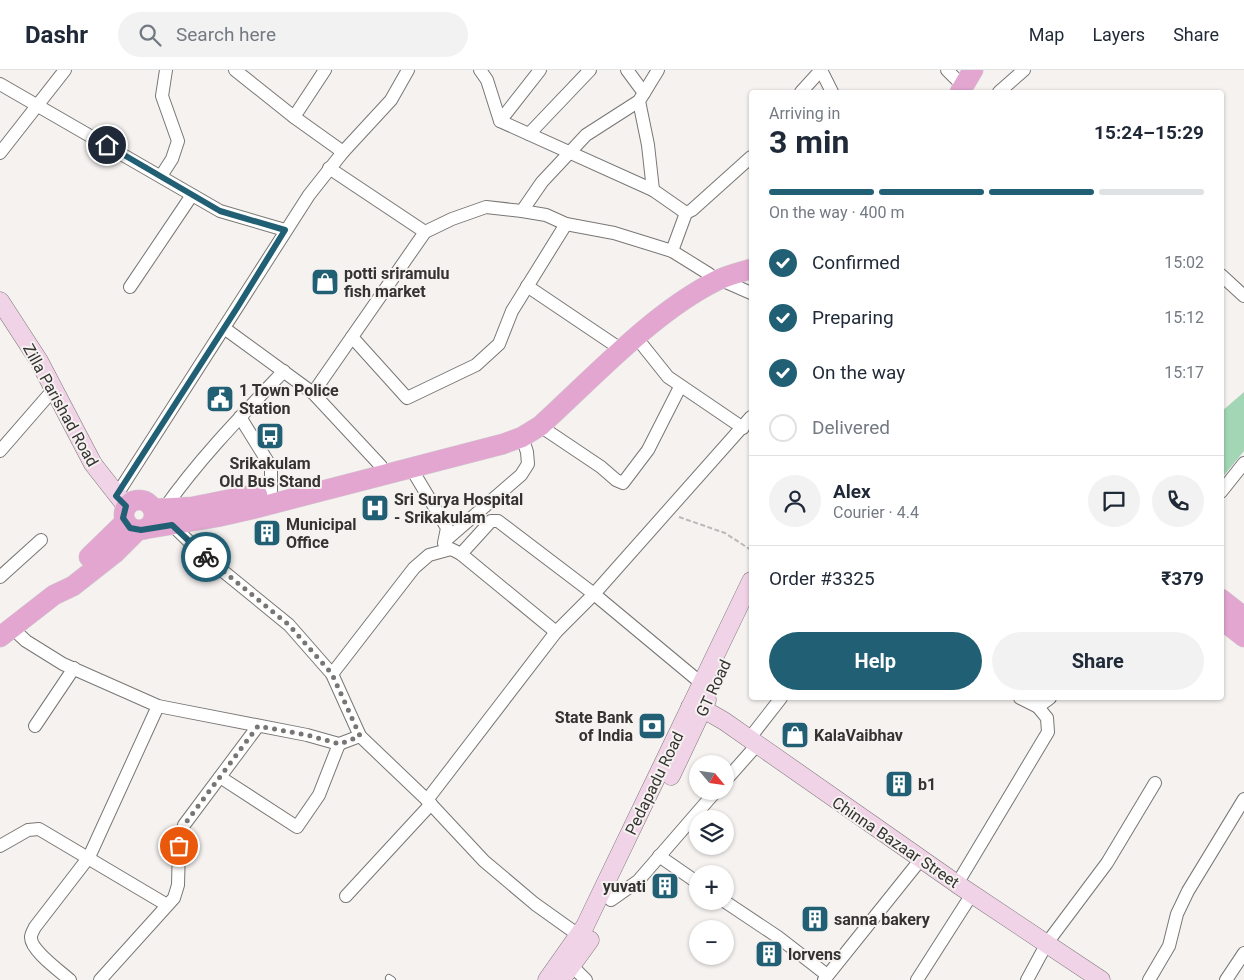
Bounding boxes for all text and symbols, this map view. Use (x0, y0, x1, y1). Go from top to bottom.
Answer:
search box (118, 12, 468, 57)
text: Dashr (25, 21, 88, 49)
icon: search (136, 21, 164, 49)
text: Search here (176, 23, 276, 46)
text: Map (1029, 24, 1064, 45)
text: Layers (1092, 24, 1145, 45)
text: Share (1173, 24, 1219, 45)
text: Arriving in (769, 104, 840, 123)
text: 15:24–15:29 (1094, 121, 1204, 144)
text: 3 min (769, 123, 849, 161)
pin (86, 124, 128, 166)
icon: home (93, 131, 121, 159)
text: On the way · 400 m (769, 203, 905, 222)
icon: check (769, 249, 797, 277)
text: Confirmed (812, 251, 900, 274)
text: 15:02 (1164, 253, 1204, 272)
place label: potti sriramulu fish market (344, 264, 450, 301)
shop icon: potti sriramulu fish market (310, 267, 340, 297)
icon: check (769, 304, 797, 332)
text: Preparing (812, 306, 894, 329)
text: 15:12 (1164, 308, 1204, 327)
street label: Zilla Parishad Road (19, 341, 102, 470)
icon: check (769, 359, 797, 387)
text: On the way (812, 361, 905, 384)
text: 15:17 (1164, 363, 1204, 382)
place label: 1 Town Police Station (239, 381, 339, 418)
public building icon: 1 Town Police Station (205, 384, 235, 414)
text: Delivered (812, 416, 890, 439)
bus stop icon: Srikakulam Old Bus Stand (255, 421, 285, 451)
place label: Srikakulam Old Bus Stand (219, 454, 321, 491)
button: person (769, 475, 821, 527)
button: chat (1088, 475, 1140, 527)
button: phone (1152, 475, 1204, 527)
text: Alex (833, 480, 871, 503)
place label: Sri Surya Hospital - Srikakulam (394, 490, 523, 527)
hospital icon: Sri Surya Hospital - Srikakulam (360, 493, 390, 523)
text: Courier · 4.4 (833, 503, 919, 522)
place label: Municipal Office (286, 515, 357, 552)
building icon: Municipal Office (252, 518, 282, 548)
courier (181, 532, 231, 582)
icon: bike (192, 543, 220, 571)
text: Order #3325 (769, 567, 875, 590)
text: ₹379 (1161, 567, 1204, 590)
button: Help (769, 632, 982, 690)
button: Share (992, 632, 1204, 690)
street label: GT Road (692, 657, 735, 720)
place label: State Bank of India (555, 708, 633, 745)
bank icon: State Bank of India (637, 711, 667, 741)
shop icon: KalaVaibhav (780, 720, 810, 750)
place label: KalaVaibhav (814, 726, 903, 745)
street label: Pedapadu Road (621, 729, 688, 838)
north arrow (689, 755, 734, 800)
map controls (689, 755, 734, 965)
building icon: b1 (884, 769, 914, 799)
place label: b1 (918, 775, 936, 794)
street label: Chinna Bazaar Street (829, 793, 963, 892)
button: layers (689, 810, 734, 855)
pin (158, 825, 200, 867)
icon: bag (165, 832, 193, 860)
button: + (689, 865, 734, 910)
building icon: yuvati (650, 871, 680, 901)
place label: yuvati (603, 877, 646, 896)
building icon: sanna bakery (800, 904, 830, 934)
place label: sanna bakery (834, 910, 931, 929)
button: − (689, 920, 734, 965)
building icon: lorvens (754, 939, 784, 969)
place label: lorvens (788, 945, 841, 964)

